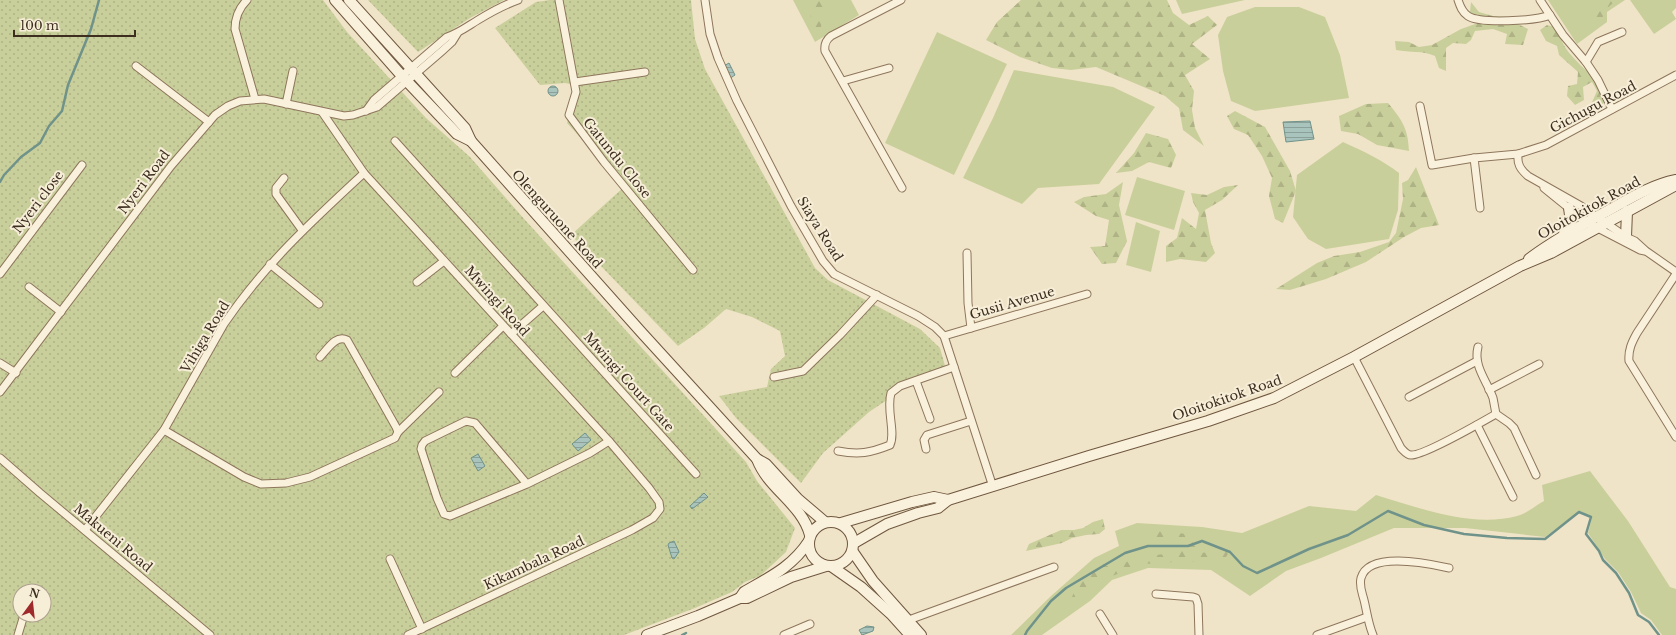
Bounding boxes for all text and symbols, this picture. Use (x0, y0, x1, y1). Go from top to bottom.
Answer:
scale bar (14, 12, 135, 38)
text: 100 m (20, 18, 59, 33)
street label: Gichugu Road (1547, 77, 1639, 137)
street label: Gatundu Close (579, 114, 655, 202)
street label: Nyeri Road (114, 146, 174, 217)
street label: Olenguruone Road (508, 166, 606, 272)
street label: Nyeri close (9, 167, 67, 237)
street label: Oloitokitok Road (1535, 173, 1643, 243)
street label: Siaya Road (793, 193, 847, 265)
street label: Mwingi Road (461, 262, 533, 340)
street label: Gusii Avenue (968, 283, 1056, 323)
street label: Vihiga Road (176, 298, 233, 377)
street label: Mwingi Court Gate (580, 329, 678, 435)
street label: Oloitokitok Road (1170, 371, 1284, 425)
street label: Makueni Road (70, 500, 156, 576)
street label: Kikambala Road (481, 532, 587, 594)
north arrow (12, 583, 52, 623)
text: N (28, 585, 42, 602)

